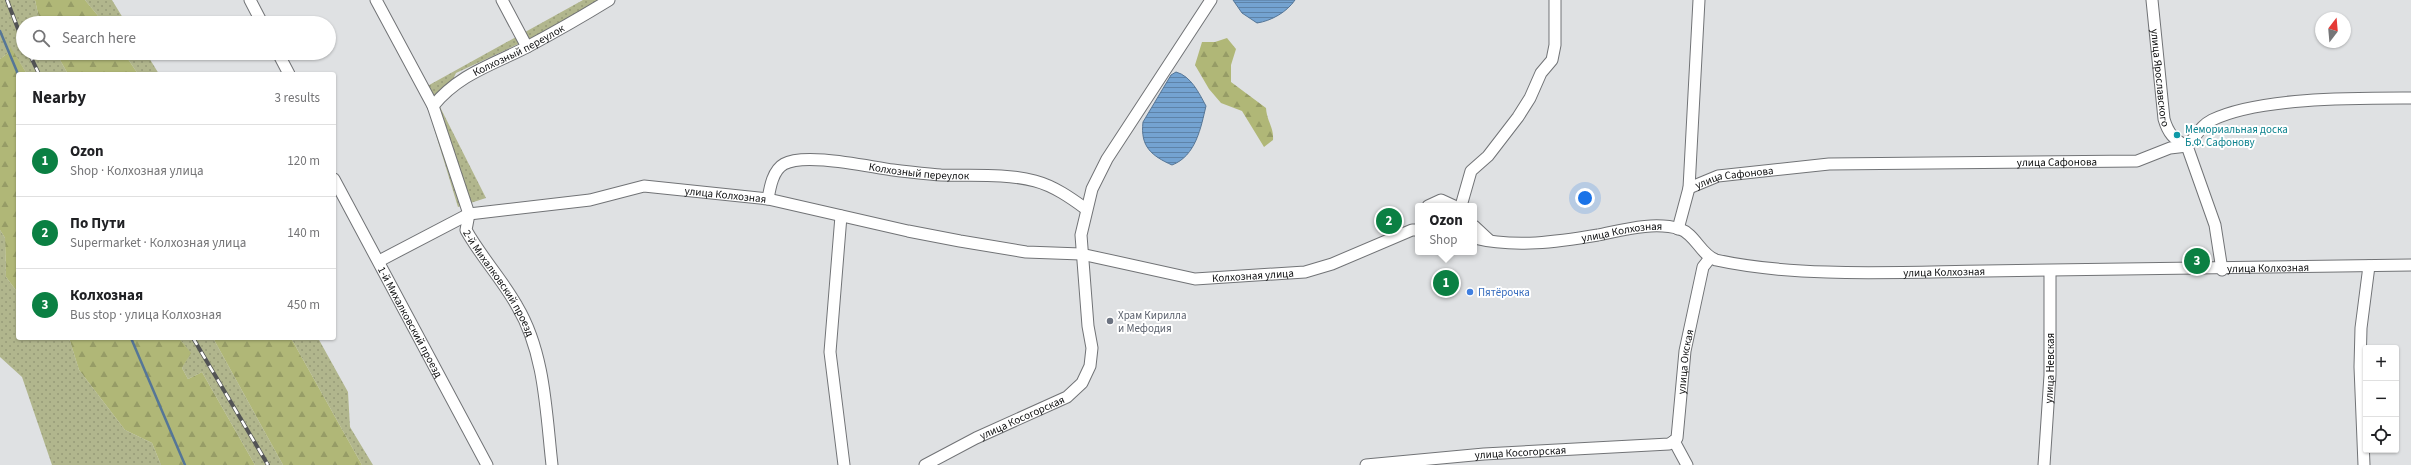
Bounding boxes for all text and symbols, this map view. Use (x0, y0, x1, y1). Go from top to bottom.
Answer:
north arrow (2315, 12, 2351, 48)
search box (16, 16, 336, 60)
street label: Колхозный переулок (470, 21, 568, 80)
icon: search (30, 27, 52, 49)
text: Search here (62, 28, 136, 49)
street label: улица Ярославского (2147, 28, 2173, 129)
text: Nearby (32, 86, 86, 110)
text: 3 results (275, 89, 320, 107)
place label: Мемориальная доска Б.Ф. Сафонову (2185, 122, 2288, 150)
marker: Мемориальная доска Б.Ф. Сафонову (2172, 130, 2182, 140)
text: Ozon (70, 141, 104, 162)
text: 1 (42, 152, 48, 170)
text: 120 m (287, 152, 320, 170)
street label: улица Сафонова (2017, 154, 2097, 170)
street label: Колхозный переулок (867, 159, 970, 183)
text: Shop · Колхозная улица (70, 162, 204, 180)
street label: улица Сафонова (1693, 163, 1774, 193)
street label: улица Колхозная (684, 183, 767, 207)
your location (1575, 188, 1595, 208)
popup (1415, 203, 1477, 255)
pin: 2 (1376, 206, 1402, 236)
text: Ozon (1429, 210, 1463, 231)
text: По Пути (70, 213, 125, 234)
street label: улица Колхозная (1580, 219, 1662, 246)
text: 2 (42, 224, 48, 242)
text: 140 m (287, 224, 320, 242)
street label: 2-й Михалковский проезд (459, 227, 538, 339)
text: Shop (1429, 231, 1457, 249)
text: Supermarket · Колхозная улица (70, 234, 246, 252)
pin: 3 (2184, 246, 2210, 276)
street label: улица Колхозная (2227, 260, 2309, 276)
street label: 1-й Михалковский проезд (374, 264, 446, 380)
street label: улица Колхозная (1903, 264, 1985, 280)
street label: Колхозная улица (1211, 266, 1294, 286)
pin: 1 (1433, 268, 1459, 298)
text: Колхозная (70, 285, 143, 306)
place label: Пятёрочка (1478, 285, 1530, 300)
marker: Пятёрочка (1465, 287, 1475, 297)
text: 3 (42, 296, 48, 314)
text: 450 m (287, 296, 320, 314)
text: Bus stop · улица Колхозная (70, 306, 222, 324)
place label: Храм Кирилла и Мефодия (1118, 308, 1186, 336)
marker: Храм Кирилла и Мефодия (1105, 316, 1115, 326)
street label: улица Окская (1674, 328, 1697, 395)
street label: улица Невская (2041, 333, 2058, 404)
map controls (2363, 345, 2399, 453)
button: + (2363, 345, 2399, 381)
button: − (2363, 381, 2399, 417)
street label: улица Косогорская (977, 392, 1067, 443)
button: locate (2363, 417, 2399, 453)
street label: улица Косогорская (1474, 443, 1567, 463)

